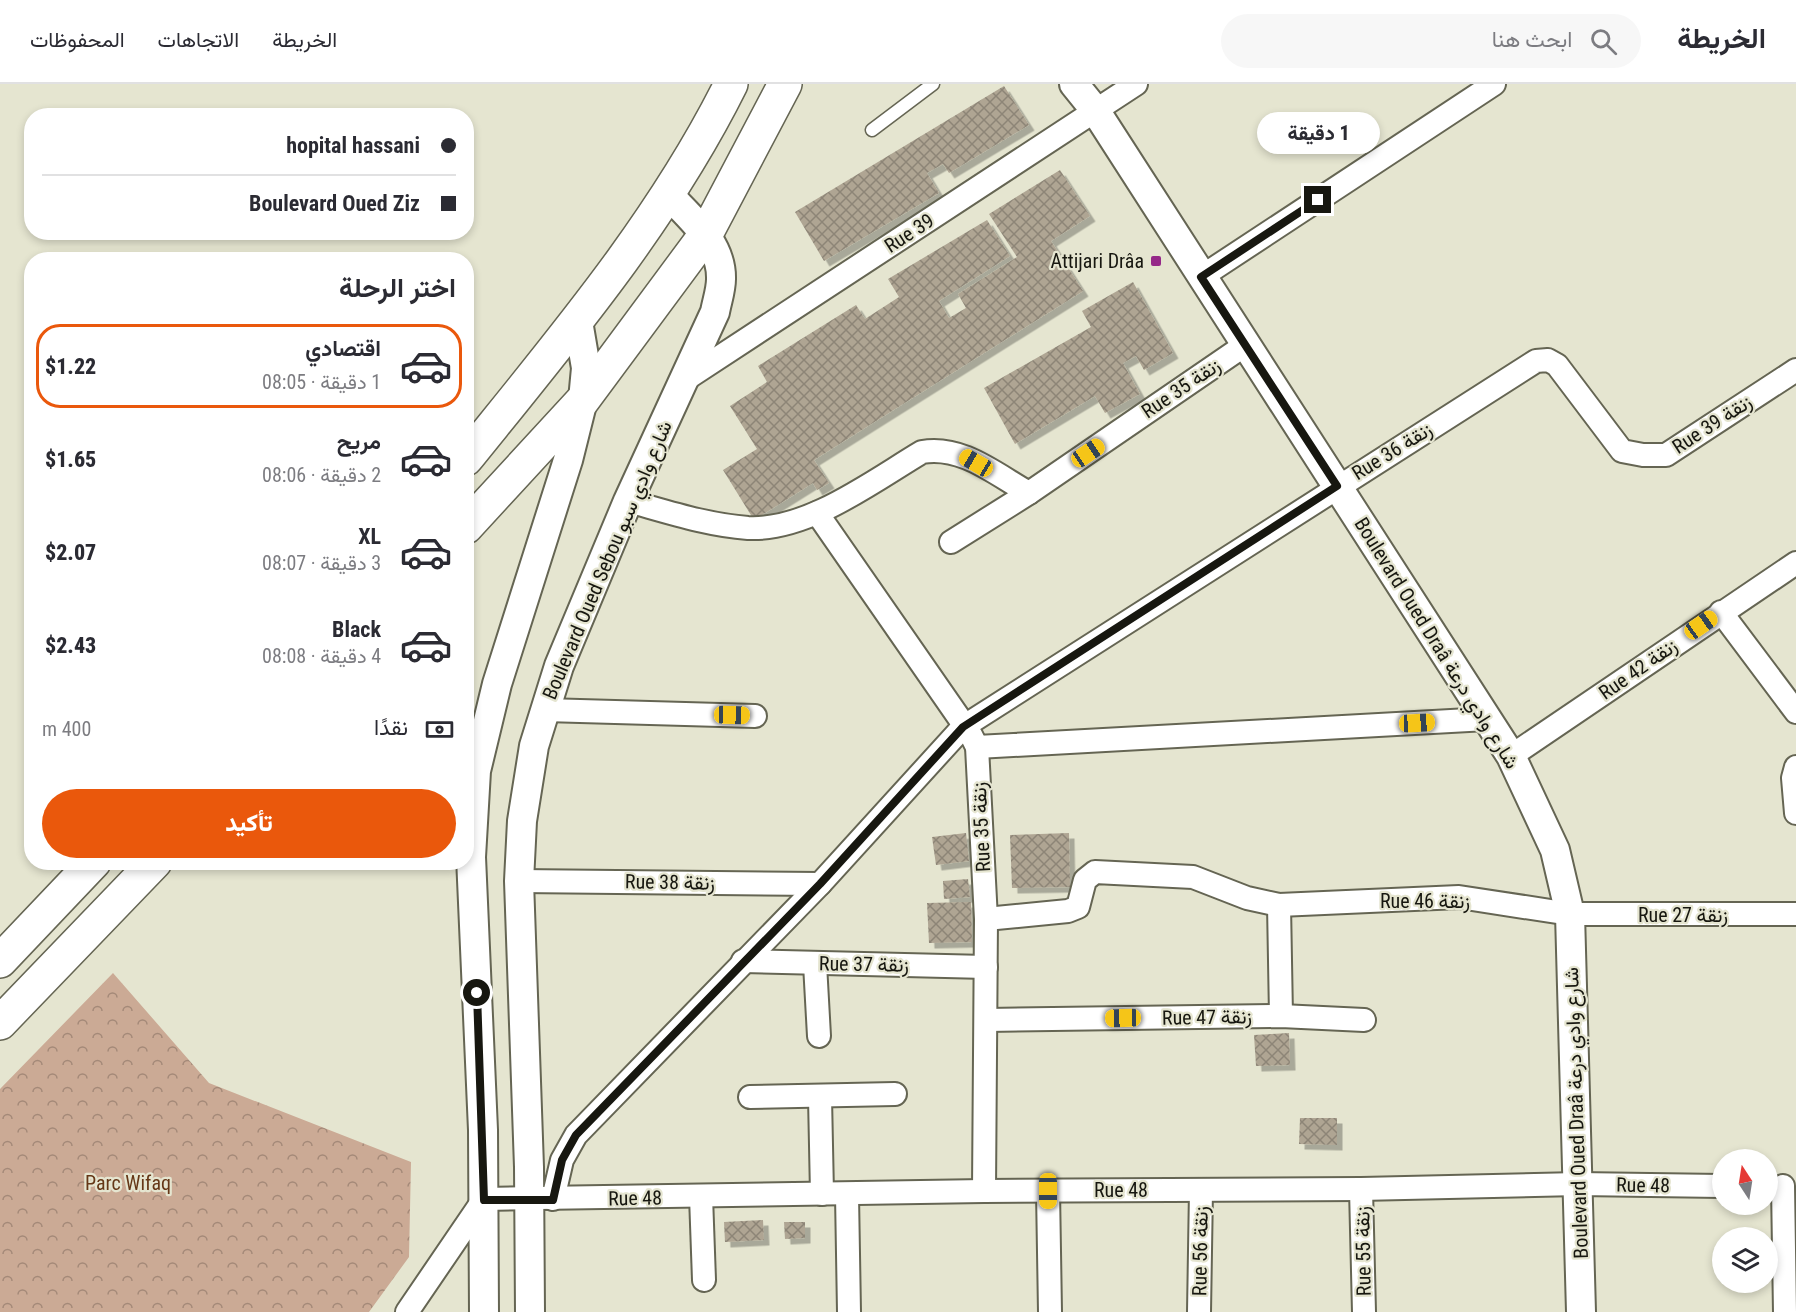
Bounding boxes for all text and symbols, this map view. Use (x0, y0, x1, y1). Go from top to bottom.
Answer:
search box (1221, 14, 1641, 68)
text: الخريطة (1677, 22, 1766, 55)
icon: search (1587, 25, 1620, 58)
text: ابحث هنا (1492, 27, 1572, 52)
text: المحفوظات (30, 28, 125, 52)
text: الاتجاهات (158, 28, 239, 52)
text: الخريطة (272, 28, 337, 52)
callout: 1 دقيقة (1256, 113, 1380, 155)
text: 1 دقيقة (1287, 121, 1350, 145)
text: hopital hassani (286, 133, 420, 158)
route end (1304, 186, 1331, 213)
text: Boulevard Oued Ziz (249, 191, 420, 216)
street label: Rue 39 (880, 208, 938, 258)
place label: Attijari Drâa (1051, 249, 1144, 273)
marker: Attijari Drâa (1149, 254, 1163, 268)
text: اختر الرحلة (339, 272, 456, 304)
text: اقتصادي (305, 336, 381, 361)
icon: car (399, 339, 453, 393)
street label: Rue 35 زنقة (1137, 353, 1226, 424)
text: $1.22 (45, 354, 96, 379)
text: 1 دقيقة · 08:05 (262, 370, 381, 394)
street label: Rue 39 زنقة (1668, 389, 1757, 459)
street label: Boulevard Oued Sebou شارع وادي سبو (537, 417, 681, 705)
street label: Rue 36 زنقة (1347, 417, 1437, 486)
text: مريح (337, 429, 381, 454)
icon: car (399, 432, 453, 486)
car (1068, 435, 1108, 471)
car (956, 446, 996, 480)
text: $1.65 (45, 447, 96, 472)
text: 2 دقيقة · 08:06 (262, 463, 381, 487)
street label: Boulevard Oued Draâ شارع وادي درعة (1345, 513, 1524, 776)
text: XL (358, 524, 381, 549)
icon: car (399, 525, 453, 579)
text: $2.07 (45, 540, 96, 565)
text: 3 دقيقة · 08:07 (262, 551, 381, 575)
car (1681, 607, 1721, 643)
text: Black (332, 617, 381, 642)
icon: car (399, 618, 453, 672)
text: $2.43 (45, 633, 96, 658)
street label: Rue 42 زنقة (1594, 633, 1682, 705)
text: 4 دقيقة · 08:08 (262, 644, 381, 668)
car (714, 706, 750, 724)
icon: cash (423, 713, 456, 746)
car (1399, 713, 1435, 733)
text: نقدًا (374, 715, 408, 740)
text: 400 m (42, 717, 91, 741)
street label: Rue 35 زنقة (967, 781, 996, 873)
button: تأكيد (42, 789, 456, 858)
street label: Rue 38 زنقة (625, 869, 715, 896)
street label: Rue 46 زنقة (1380, 889, 1470, 914)
street label: Rue 27 زنقة (1638, 903, 1728, 928)
street label: Rue 37 زنقة (819, 951, 909, 978)
street label: Boulevard Oued Draâ شارع وادي درعة (1559, 967, 1598, 1259)
route start (463, 979, 490, 1006)
street label: Rue 47 زنقة (1162, 1004, 1252, 1031)
car (1105, 1009, 1141, 1027)
north arrow (1712, 1149, 1778, 1215)
map controls (1712, 1149, 1778, 1293)
park label: Parc Wifaq (85, 1171, 171, 1195)
car (1039, 1173, 1057, 1209)
street label: Rue 48 (1616, 1173, 1670, 1197)
street label: Rue 48 (1094, 1178, 1148, 1202)
street label: Rue 48 (608, 1186, 662, 1210)
street label: Rue 56 زنقة (1187, 1206, 1214, 1296)
street label: Rue 55 زنقة (1350, 1206, 1377, 1296)
button: layers (1712, 1227, 1778, 1293)

